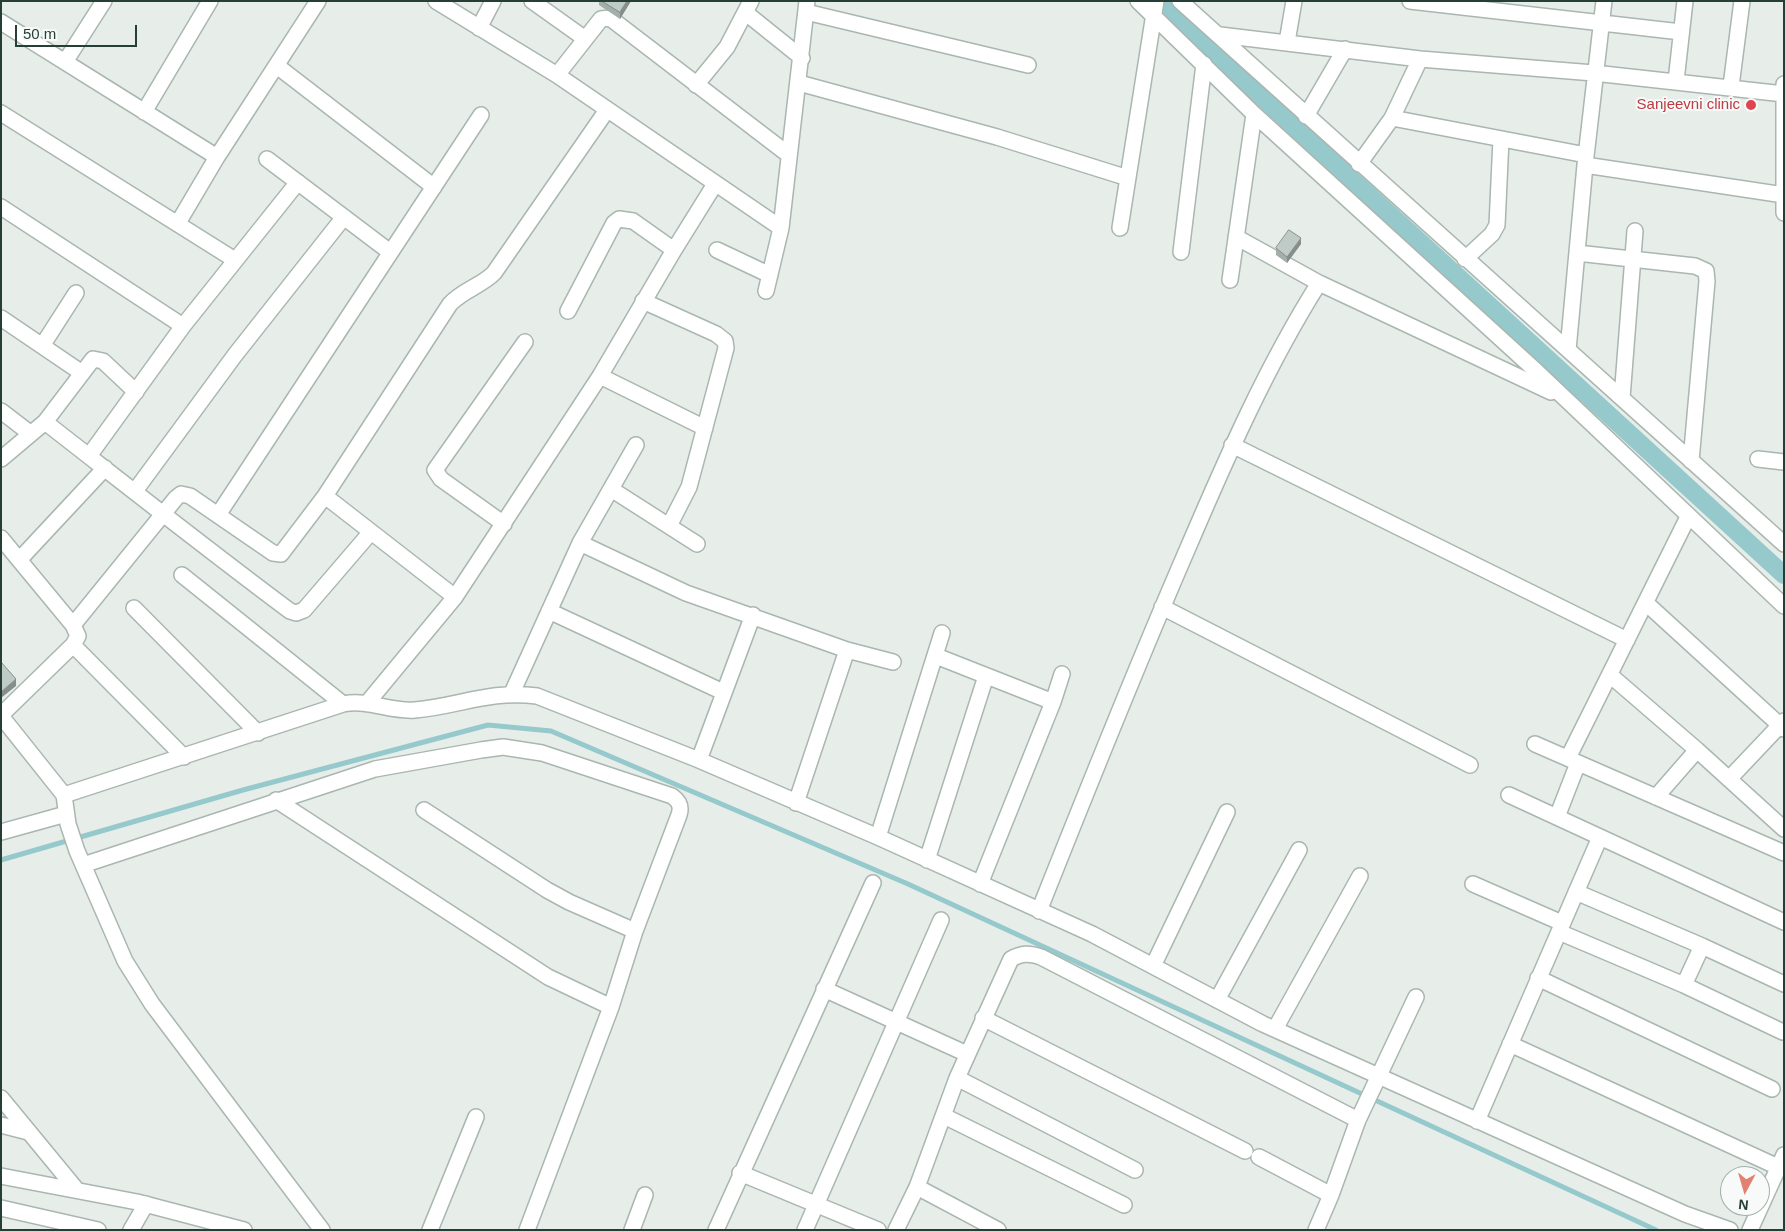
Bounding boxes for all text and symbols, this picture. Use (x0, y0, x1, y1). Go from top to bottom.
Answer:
scale bar (18, 15, 140, 47)
text: 50 m (23, 25, 56, 42)
place label: Sanjeevni clinic (1637, 96, 1740, 114)
marker: Sanjeevni clinic (1744, 98, 1758, 112)
north arrow (1720, 1166, 1770, 1216)
text: N (1738, 1196, 1749, 1213)

